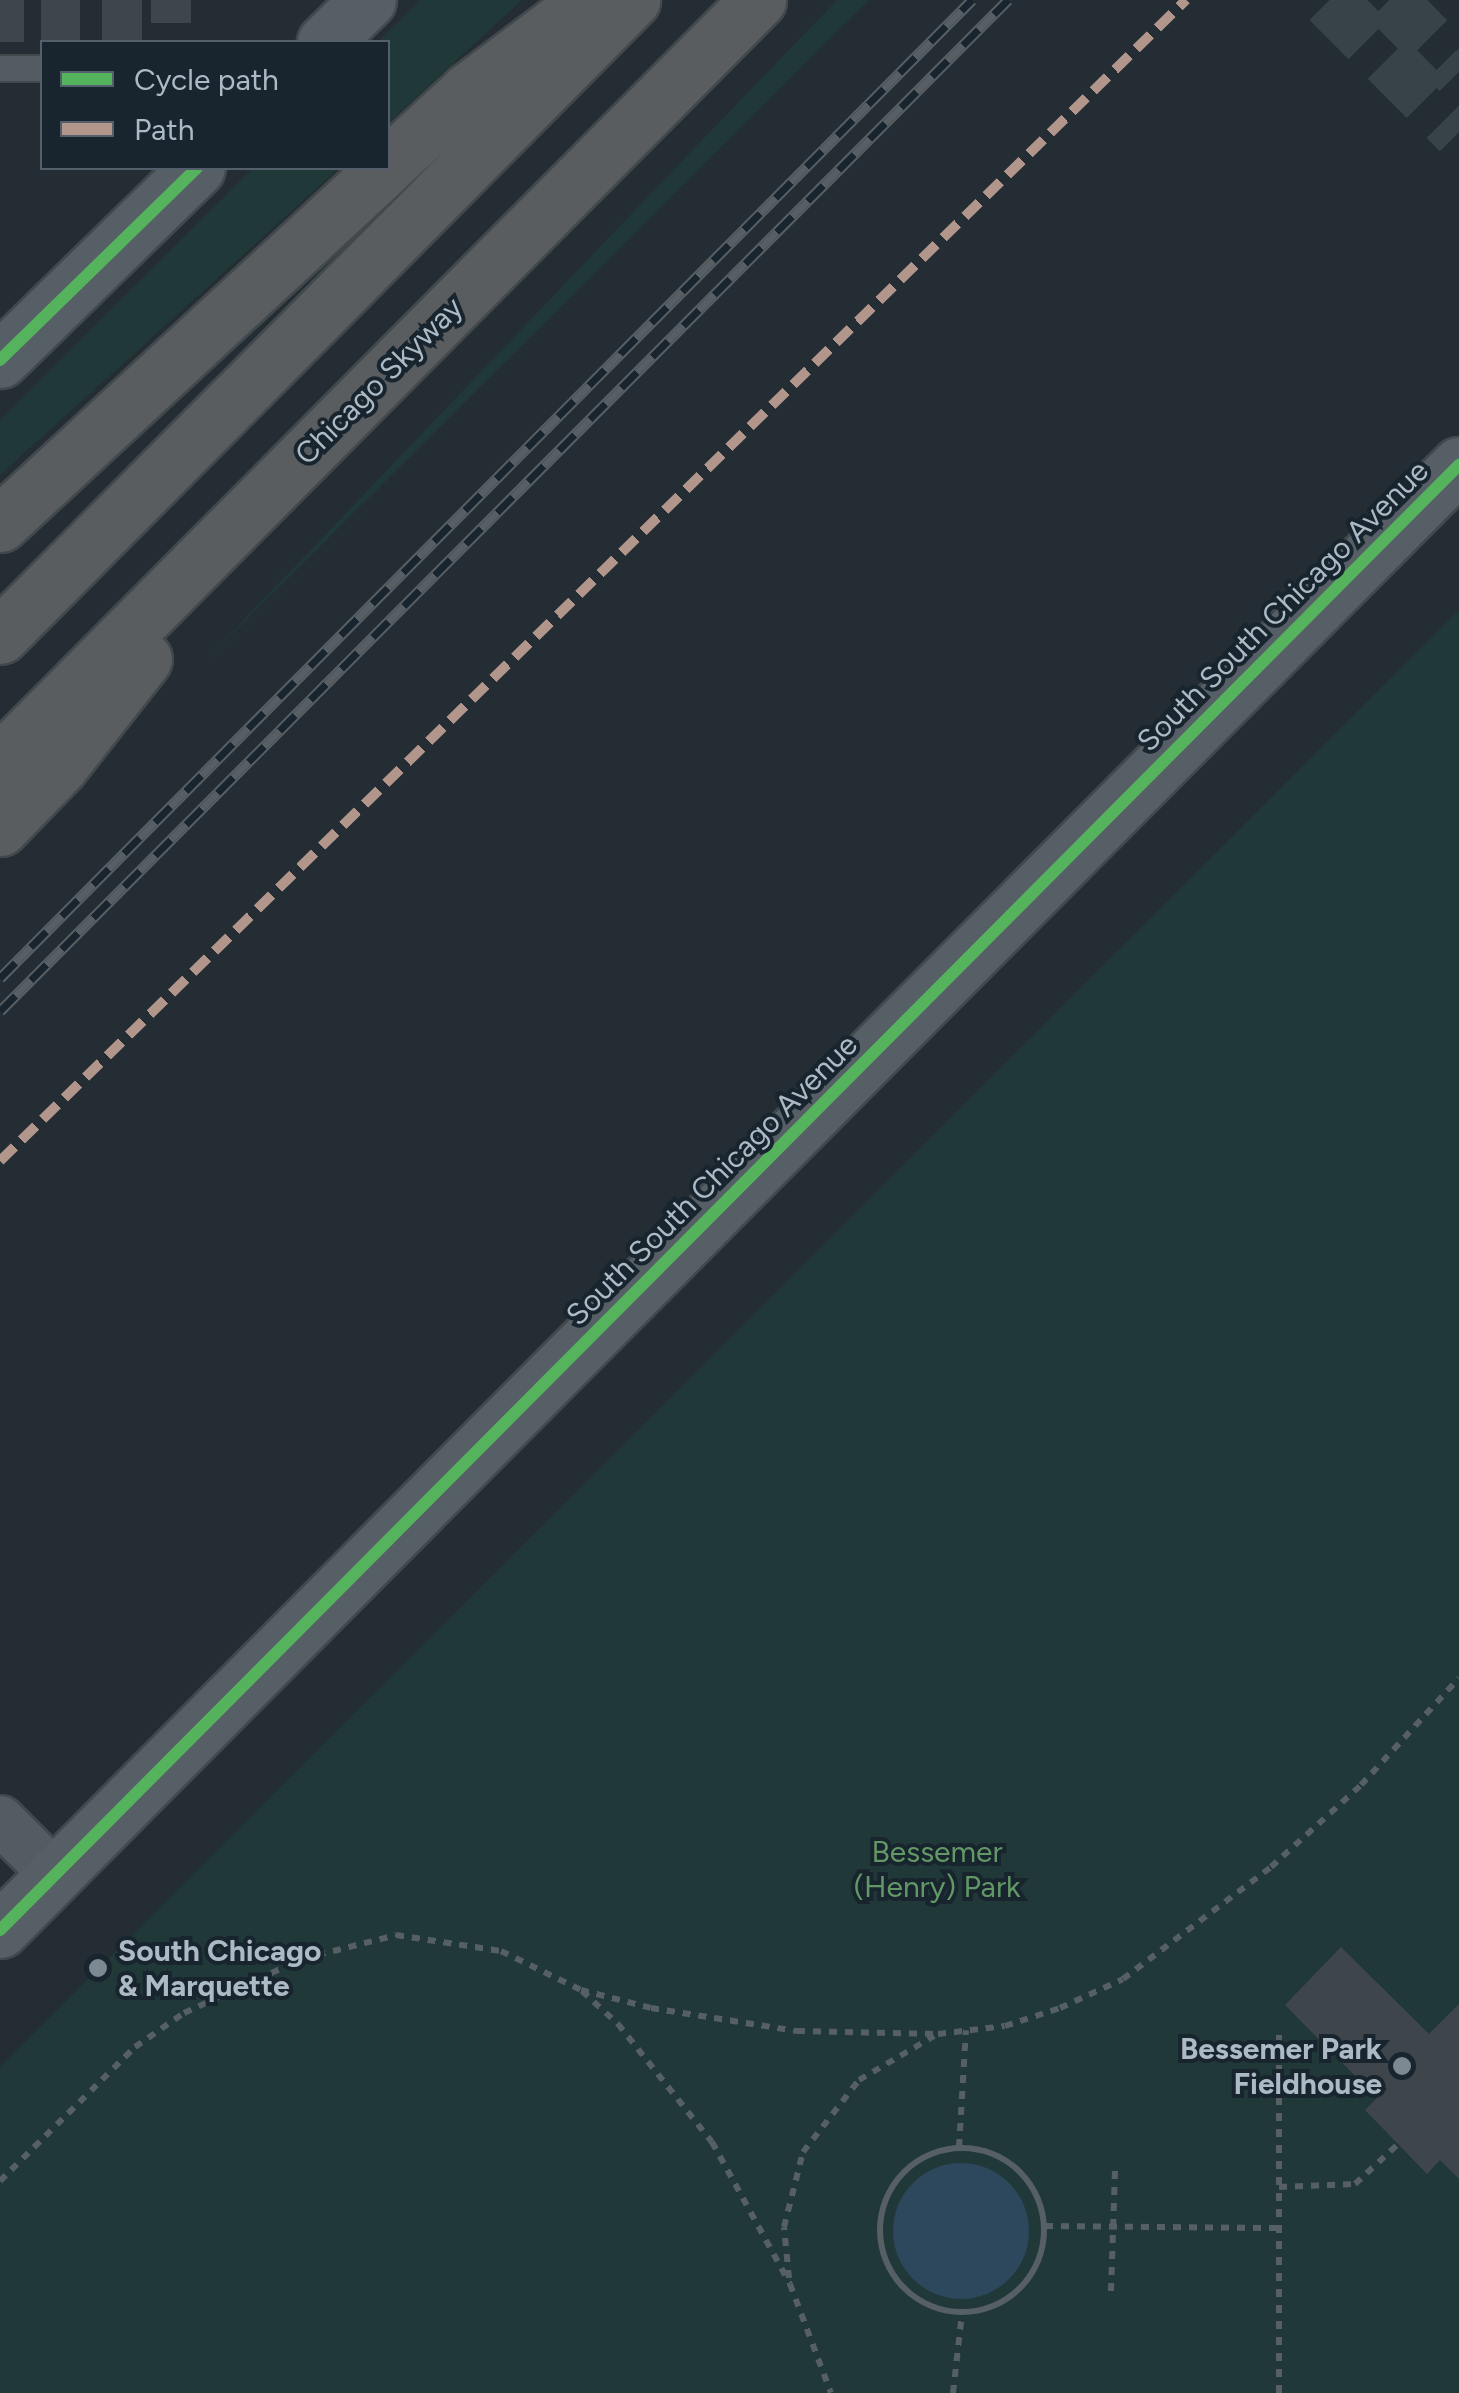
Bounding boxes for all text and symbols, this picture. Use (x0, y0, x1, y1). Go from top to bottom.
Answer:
legend (40, 40, 390, 170)
text: Cycle path (134, 61, 279, 98)
text: Path (134, 111, 194, 148)
street label: Chicago Skyway (288, 290, 470, 472)
street label: South South Chicago Avenue (1130, 453, 1436, 759)
street label: South South Chicago Avenue (559, 1027, 865, 1333)
park label: Bessemer (Henry) Park (853, 1834, 1021, 1904)
place label: South Chicago & Marquette (118, 1933, 322, 2004)
marker: South Chicago & Marquette (87, 1957, 109, 1979)
place label: Bessemer Park Fieldhouse (1180, 2031, 1382, 2102)
marker: Bessemer Park Fieldhouse (1391, 2055, 1413, 2077)

